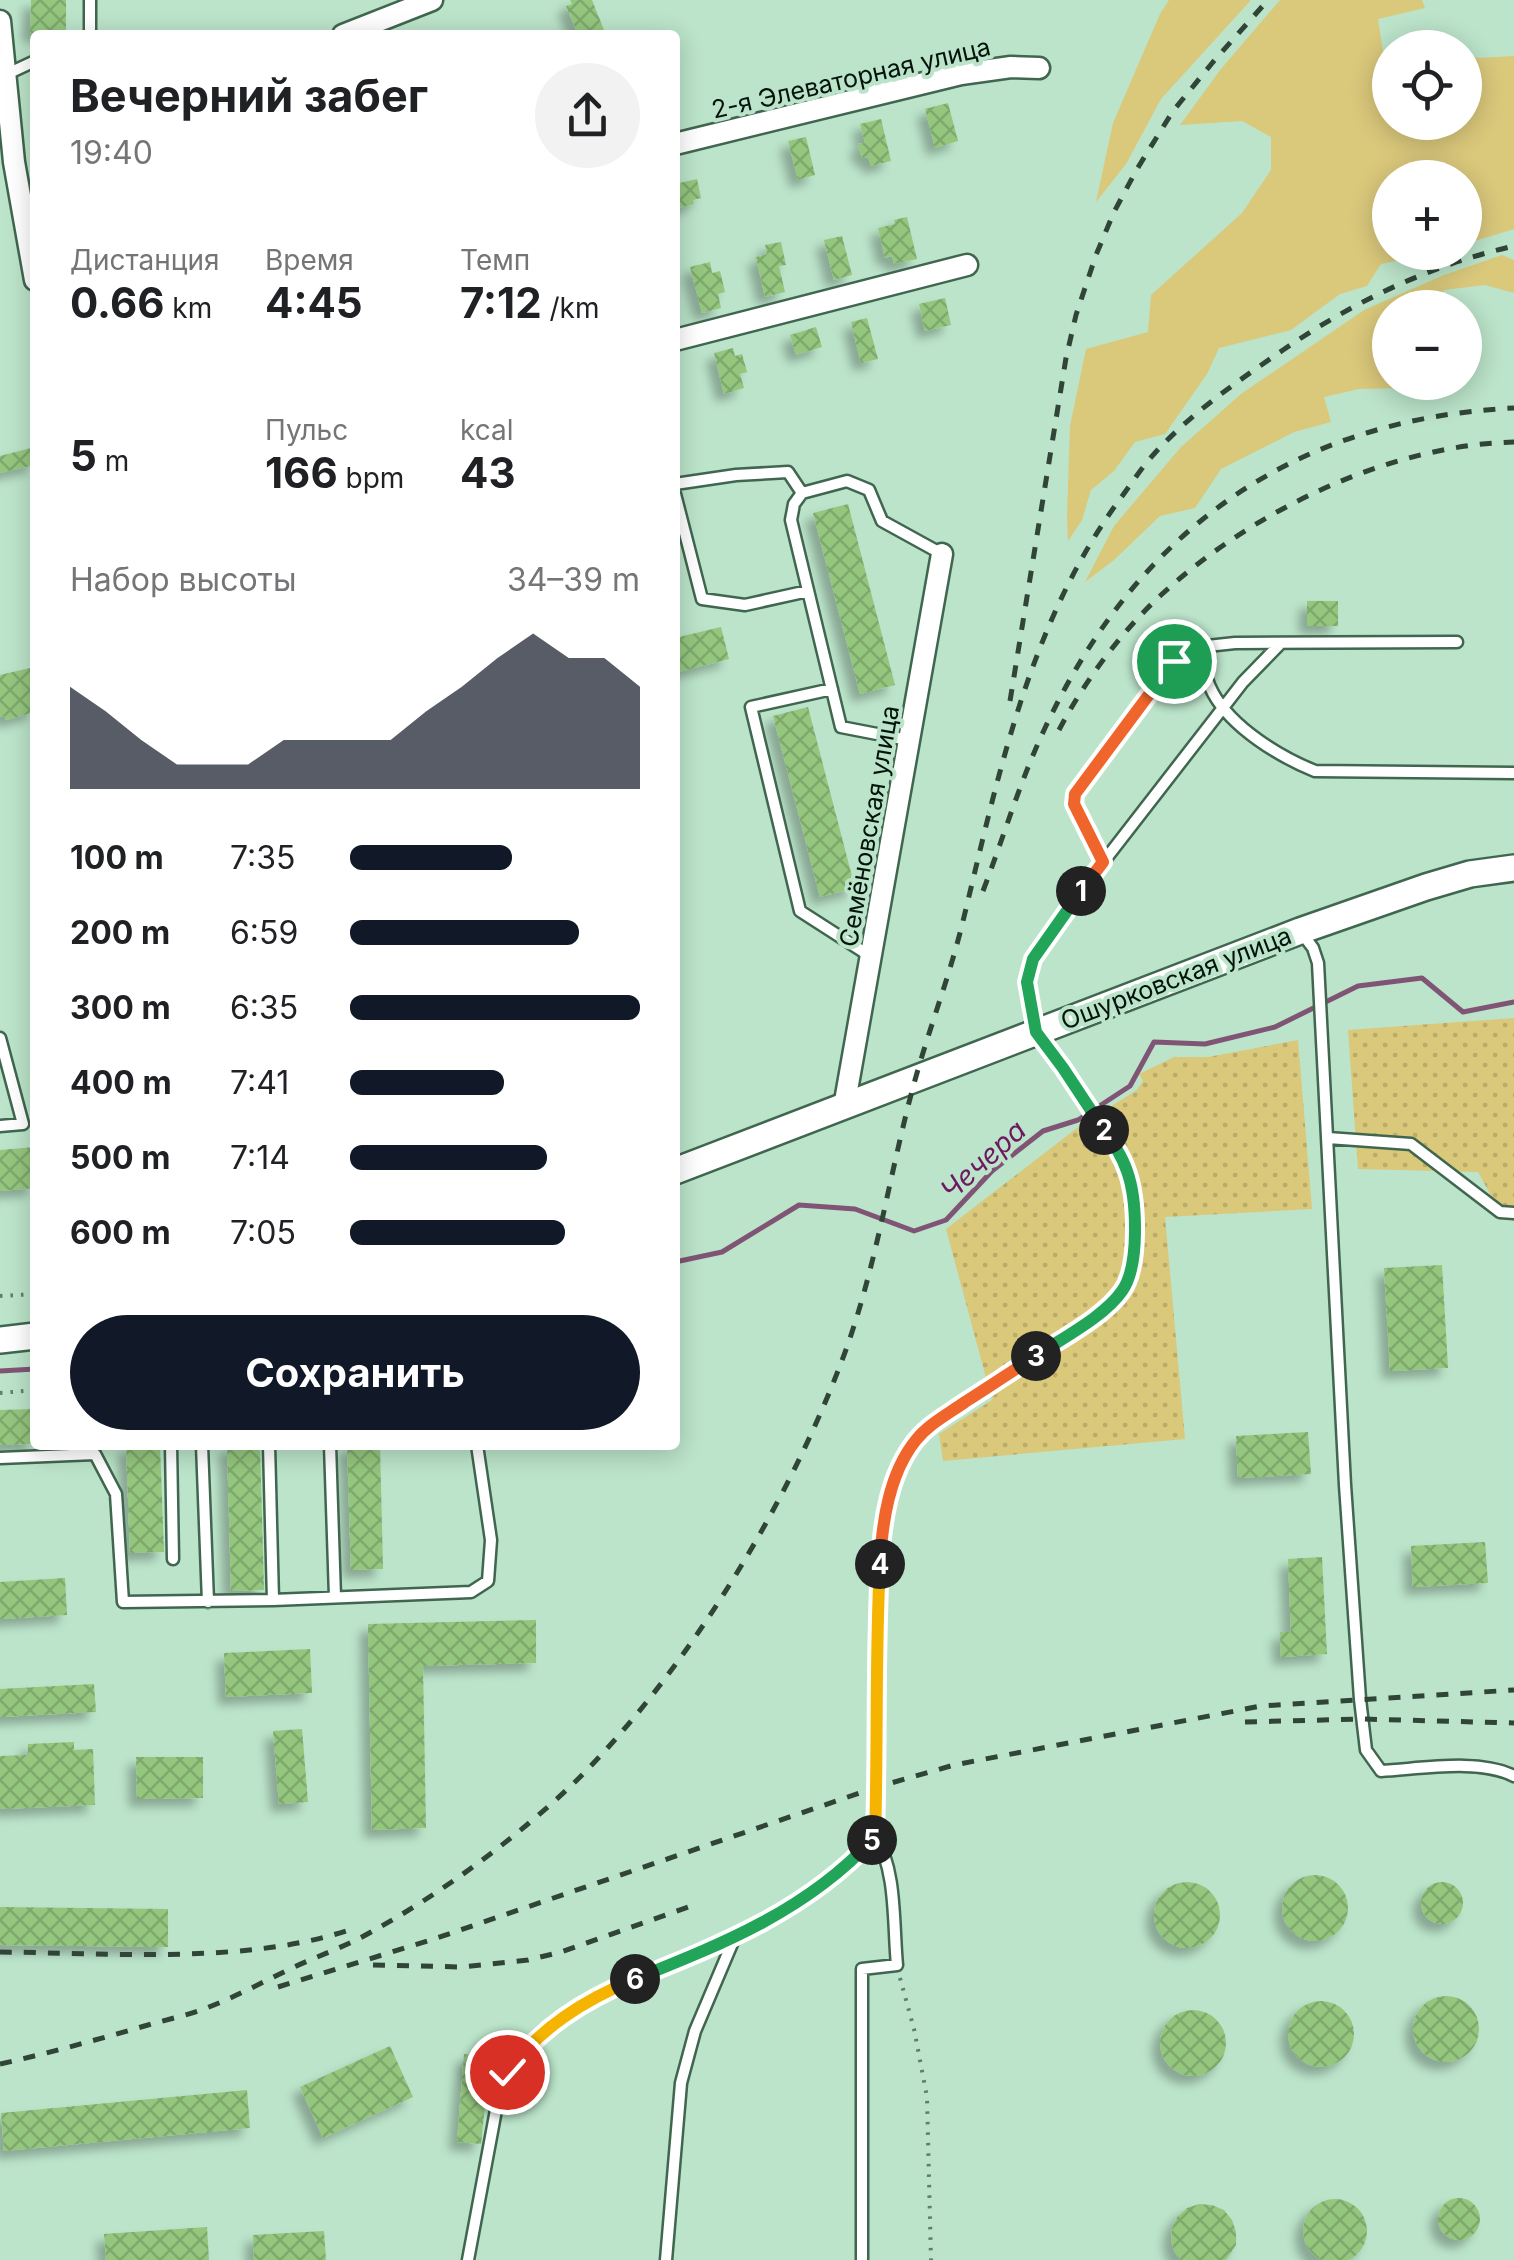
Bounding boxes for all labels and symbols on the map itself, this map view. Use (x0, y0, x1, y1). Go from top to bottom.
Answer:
street label: 2-я Элеваторная улица (709, 31, 993, 125)
pin (1132, 619, 1217, 704)
street label: Семёновская улица (833, 703, 905, 949)
pin: 1 (1056, 866, 1106, 916)
street label: Ошурковская улица (1056, 920, 1296, 1036)
pin: 2 (1079, 1105, 1129, 1155)
water label: Чечера (933, 1113, 1033, 1207)
pin: 3 (1011, 1331, 1061, 1381)
pin: 4 (855, 1539, 905, 1589)
pin: 5 (847, 1815, 897, 1865)
pin: 6 (610, 1954, 660, 2004)
pin (465, 2030, 550, 2115)

